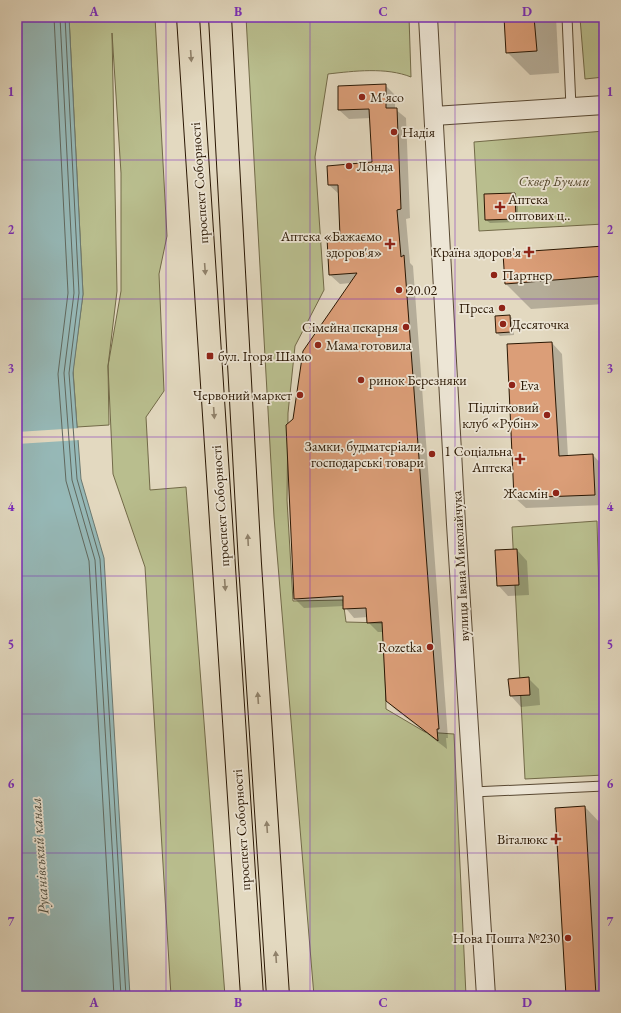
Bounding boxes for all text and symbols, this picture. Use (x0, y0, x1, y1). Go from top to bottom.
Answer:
text: A (88, 3, 99, 20)
text: B (234, 3, 242, 20)
text: C (378, 3, 388, 20)
text: D (522, 3, 532, 20)
one-way arrow (187, 50, 194, 62)
text: 1 (8, 83, 15, 100)
text: 1 (607, 83, 614, 100)
place label: М'ясо (370, 88, 404, 106)
marker: М'ясо (357, 92, 367, 102)
street label: проспект Соборності (186, 121, 212, 244)
place label: Надія (402, 123, 435, 141)
marker: Надія (389, 127, 399, 137)
place label: Лонда (357, 157, 394, 175)
marker: Лонда (344, 161, 354, 171)
park label: Сквер Бучми (518, 172, 590, 190)
place label: Аптека оптових ц‥ (507, 190, 570, 224)
marker: Аптека оптових ц‥ (495, 202, 505, 212)
text: 2 (8, 221, 15, 238)
text: 2 (607, 221, 614, 238)
place label: Аптека «Бажаємо здоров'я» (280, 227, 382, 261)
marker: Аптека «Бажаємо здоров'я» (385, 239, 395, 249)
place label: Країна здоров'я (432, 243, 521, 261)
marker: Країна здоров'я (524, 247, 534, 257)
one-way arrow (201, 263, 208, 275)
place label: Партнер (502, 266, 552, 284)
marker: Партнер (489, 270, 499, 280)
place label: 20.02 (407, 281, 437, 299)
marker: 20.02 (394, 285, 404, 295)
place label: Преса (459, 299, 494, 317)
marker: Преса (497, 303, 507, 313)
place label: Десяточка (511, 315, 569, 333)
place label: Сімейна пекарня (302, 318, 398, 336)
marker: Десяточка (498, 319, 508, 329)
marker: Сімейна пекарня (401, 322, 411, 332)
place label: Мама готовила (326, 336, 412, 354)
marker: Мама готовила (313, 340, 323, 350)
place label: бул. Ігоря Шамо (218, 347, 311, 365)
marker: бул. Ігоря Шамо (205, 351, 215, 361)
text: 3 (8, 360, 15, 377)
text: 3 (607, 360, 614, 377)
place label: ринок Березняки (369, 371, 467, 389)
marker: ринок Березняки (356, 375, 366, 385)
place label: Eva (520, 376, 539, 394)
marker: Eva (507, 380, 517, 390)
place label: Червоний маркет (193, 386, 292, 404)
marker: Червоний маркет (295, 390, 305, 400)
place label: Підлітковий клуб «Рубін» (462, 398, 540, 432)
one-way arrow (211, 407, 218, 419)
marker: Підлітковий клуб «Рубін» (542, 410, 552, 420)
place label: Замки, будматеріали, господарські товари (305, 437, 425, 471)
place label: 1 Соціальна Аптека (444, 442, 512, 476)
street label: проспект Соборності (207, 444, 233, 567)
marker: Замки, будматеріали, господарські товари (427, 449, 437, 459)
marker: 1 Соціальна Аптека (515, 454, 525, 464)
place label: Жасмін (502, 484, 548, 502)
marker: Жасмін (551, 488, 561, 498)
street label: вулиця Івана Миколайчука (447, 490, 473, 642)
text: 4 (8, 498, 15, 515)
text: 4 (607, 498, 614, 515)
one-way arrow (245, 534, 252, 546)
one-way arrow (222, 579, 229, 591)
text: 5 (8, 636, 14, 653)
text: 5 (607, 636, 613, 653)
place label: Rozetka (378, 638, 422, 656)
marker: Rozetka (425, 642, 435, 652)
one-way arrow (255, 692, 262, 704)
street label: проспект Соборності (228, 768, 254, 891)
text: 6 (8, 775, 15, 792)
text: 6 (607, 775, 614, 792)
water label: Русанівський канал (25, 797, 53, 915)
one-way arrow (263, 821, 270, 833)
place label: Віталюкс (497, 830, 548, 848)
marker: Віталюкс (551, 834, 561, 844)
text: 7 (8, 913, 15, 930)
text: 7 (607, 913, 614, 930)
place label: Нова Пошта №230 (453, 929, 560, 947)
marker: Нова Пошта №230 (563, 933, 573, 943)
one-way arrow (272, 951, 279, 963)
text: A (88, 994, 99, 1011)
text: B (234, 994, 242, 1011)
text: C (378, 994, 388, 1011)
text: D (522, 994, 532, 1011)

